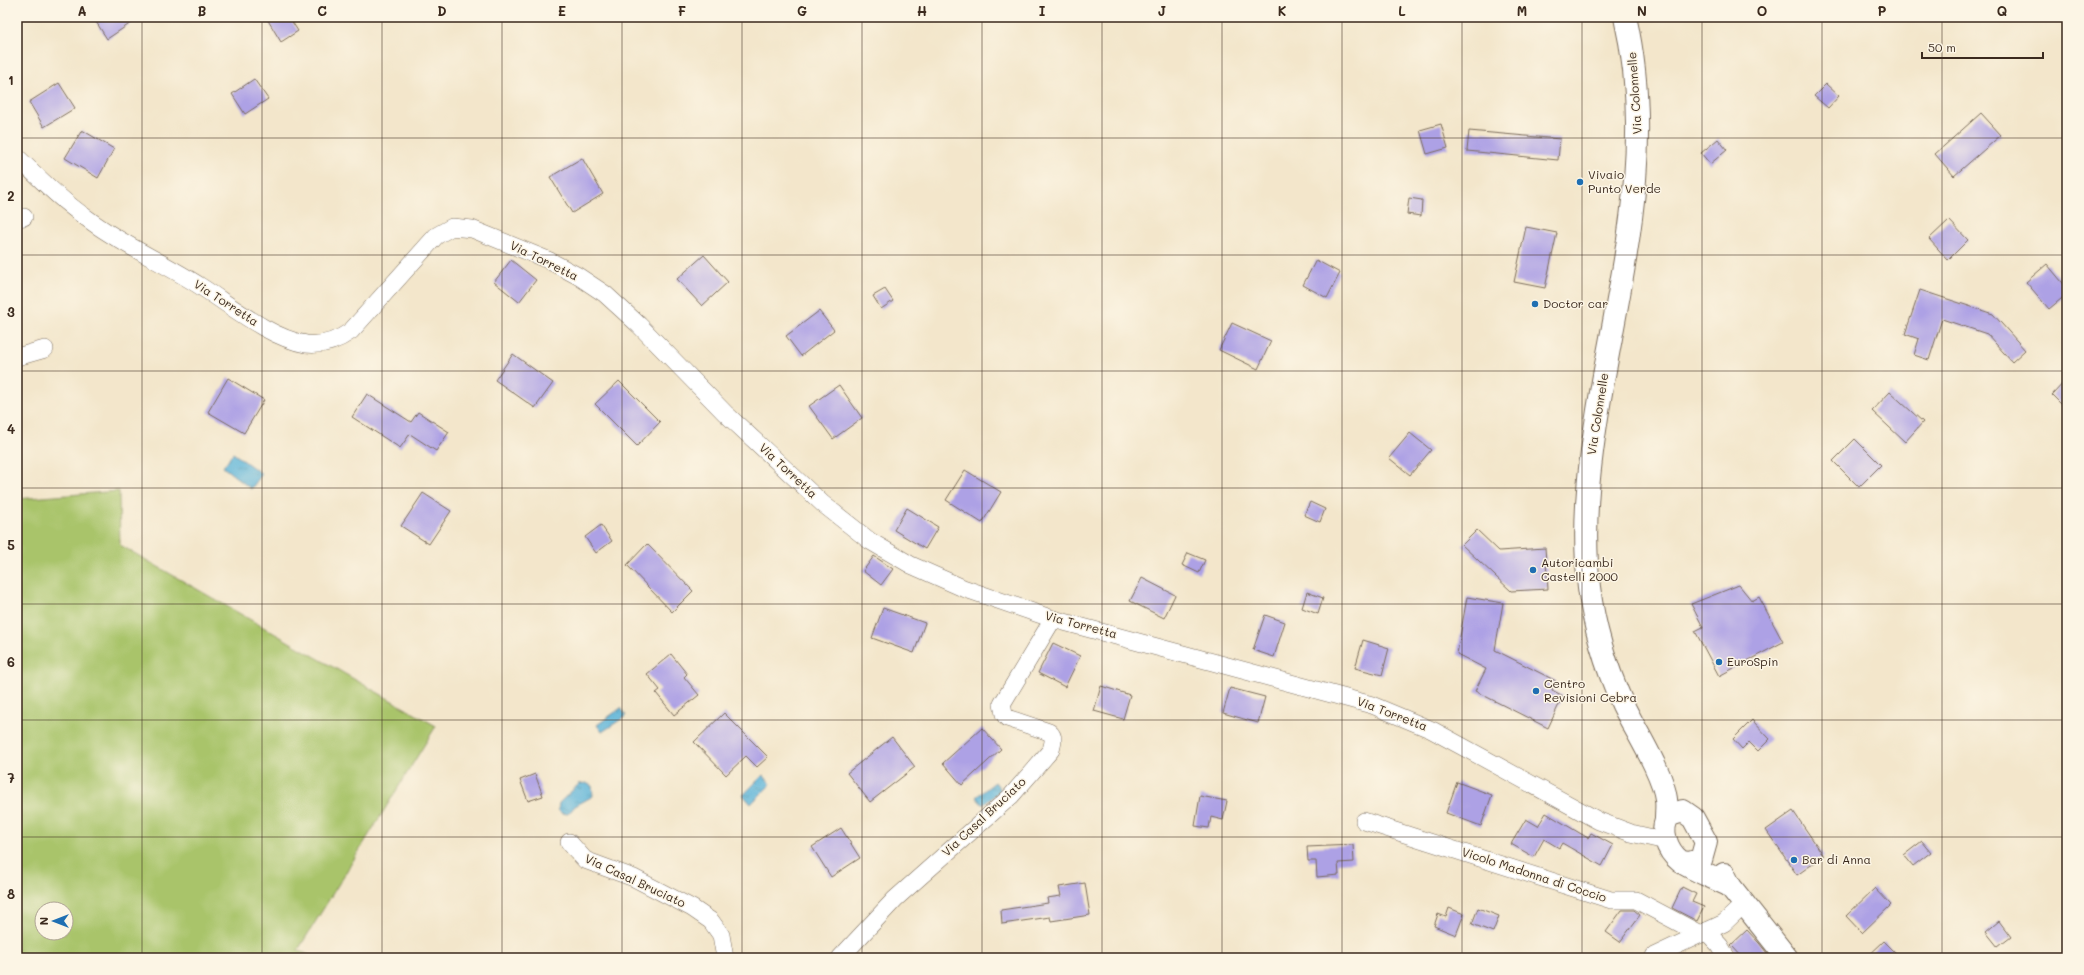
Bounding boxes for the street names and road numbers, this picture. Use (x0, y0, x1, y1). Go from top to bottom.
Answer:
street label: Via Colonnelle (1623, 51, 1645, 135)
street label: Via Torretta (508, 237, 581, 284)
street label: Via Torretta (191, 275, 262, 329)
street label: Via Colonnelle (1583, 372, 1611, 456)
street label: Via Torretta (756, 439, 821, 501)
street label: Via Torretta (1043, 607, 1119, 641)
street label: Via Torretta (1355, 692, 1430, 734)
street label: Via Casal Bruciato (938, 773, 1029, 859)
street label: Vicolo Madonna di Coccio (1460, 843, 1609, 905)
street label: Via Casal Bruciato (582, 850, 688, 910)

